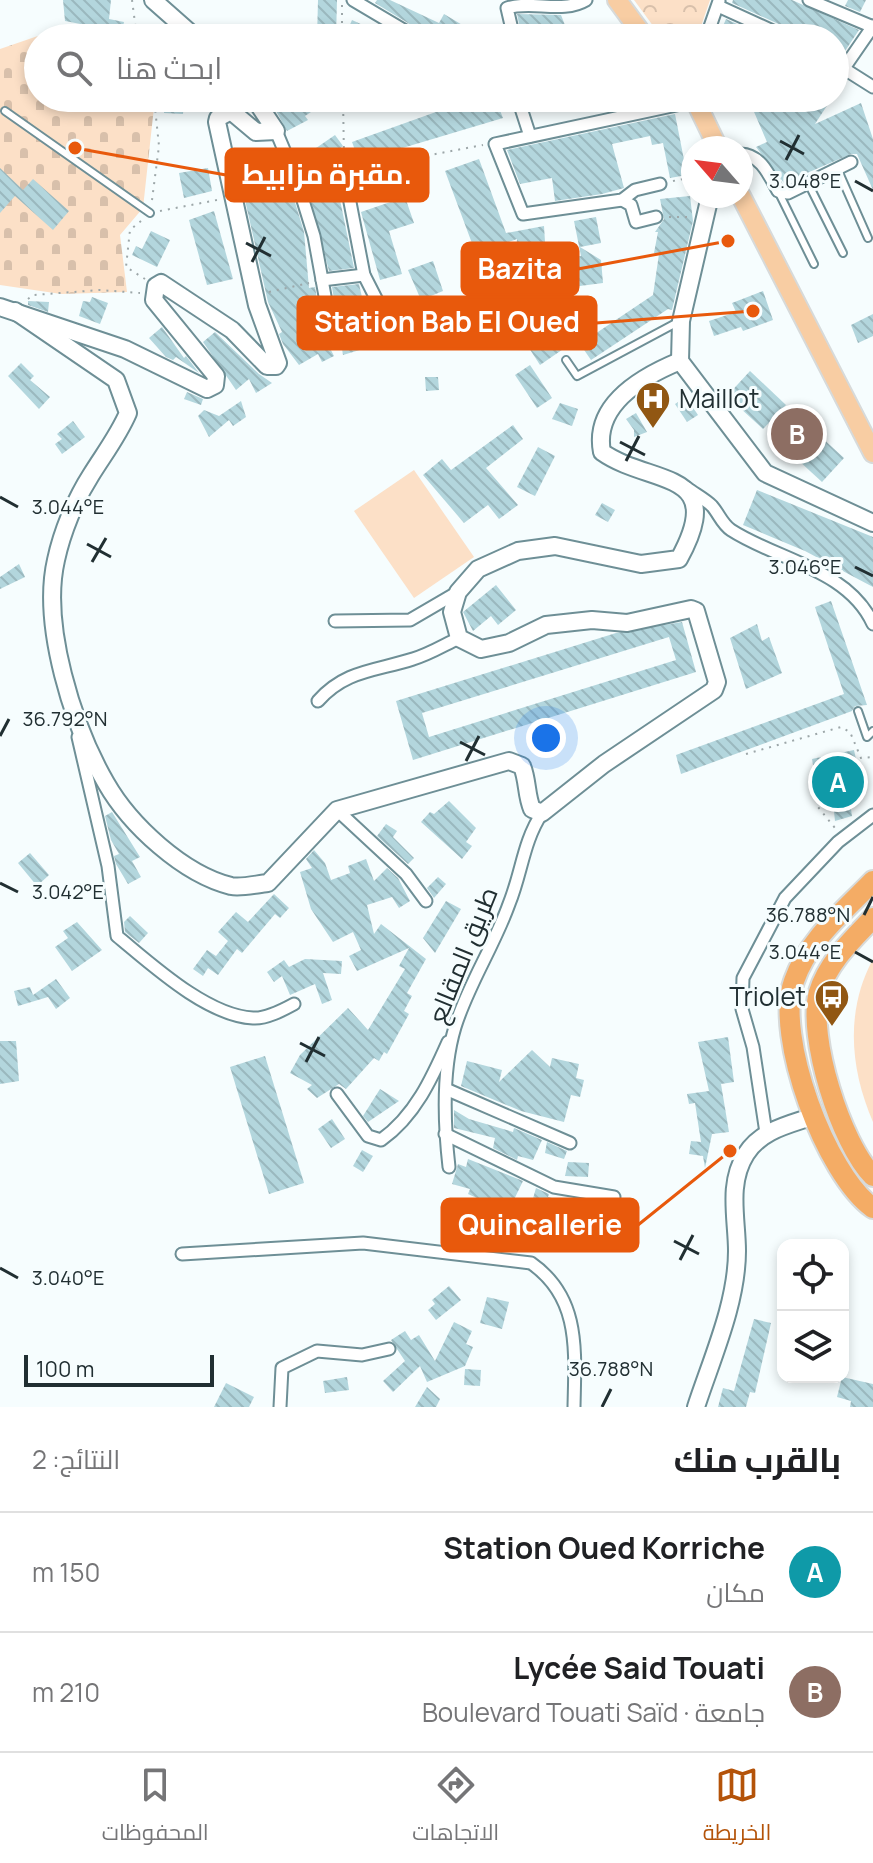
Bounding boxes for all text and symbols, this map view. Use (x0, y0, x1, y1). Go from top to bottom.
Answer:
search box (24, 24, 849, 112)
icon: search (52, 46, 96, 90)
text: ابحث هنا (116, 47, 222, 88)
north arrow (681, 136, 753, 208)
callout: مقبرة مزابيط. (226, 149, 428, 201)
text: مقبرة مزابيط. (242, 154, 412, 192)
text: 3.048°E (769, 167, 841, 194)
callout: Bazita (462, 243, 578, 295)
text: Bazita (478, 249, 562, 287)
callout: Station Bab El Oued (298, 297, 596, 349)
text: Station Bab El Oued (314, 302, 580, 340)
hospital icon: Maillot (634, 380, 672, 430)
place label: Maillot (679, 380, 759, 416)
pin: B (771, 404, 823, 464)
text: 3.044°E (32, 493, 104, 520)
text: 3.046°E (769, 553, 841, 580)
text: 36.792°N (22, 705, 108, 732)
your location (526, 718, 566, 758)
pin: A (812, 752, 864, 812)
text: 3.042°E (32, 878, 104, 905)
street label: طريق المقالع (418, 881, 506, 1028)
text: 36.788°N (766, 901, 850, 928)
text: 3.044°E (769, 938, 841, 965)
place label: Triolet (729, 978, 806, 1014)
bus stop icon: Triolet (813, 978, 851, 1028)
callout: Quincallerie (442, 1199, 638, 1251)
text: Quincallerie (458, 1205, 622, 1243)
map controls (777, 1239, 849, 1383)
button: locate (777, 1239, 849, 1311)
text: 3.040°E (32, 1264, 104, 1291)
button: layers (777, 1311, 849, 1383)
scale bar (24, 1351, 214, 1387)
text: 100 m (36, 1354, 94, 1384)
text: 36.788°N (569, 1355, 653, 1382)
text: بالقرب منك (674, 1436, 841, 1482)
text: النتائج: 2 (32, 1441, 120, 1477)
text: Station Oued Korriche (443, 1527, 765, 1568)
text: 150 m (32, 1554, 100, 1590)
text: A (806, 1554, 824, 1590)
text: مكان (706, 1574, 765, 1610)
text: Lycée Said Touati (513, 1647, 765, 1688)
text: 210 m (32, 1674, 100, 1710)
text: B (807, 1674, 823, 1710)
text: جامعة · Boulevard Touati Saïd (422, 1694, 765, 1730)
tab: المحفوظات (102, 1763, 209, 1853)
tab: الاتجاهات (412, 1763, 499, 1853)
tab: الخريطة (703, 1763, 771, 1853)

